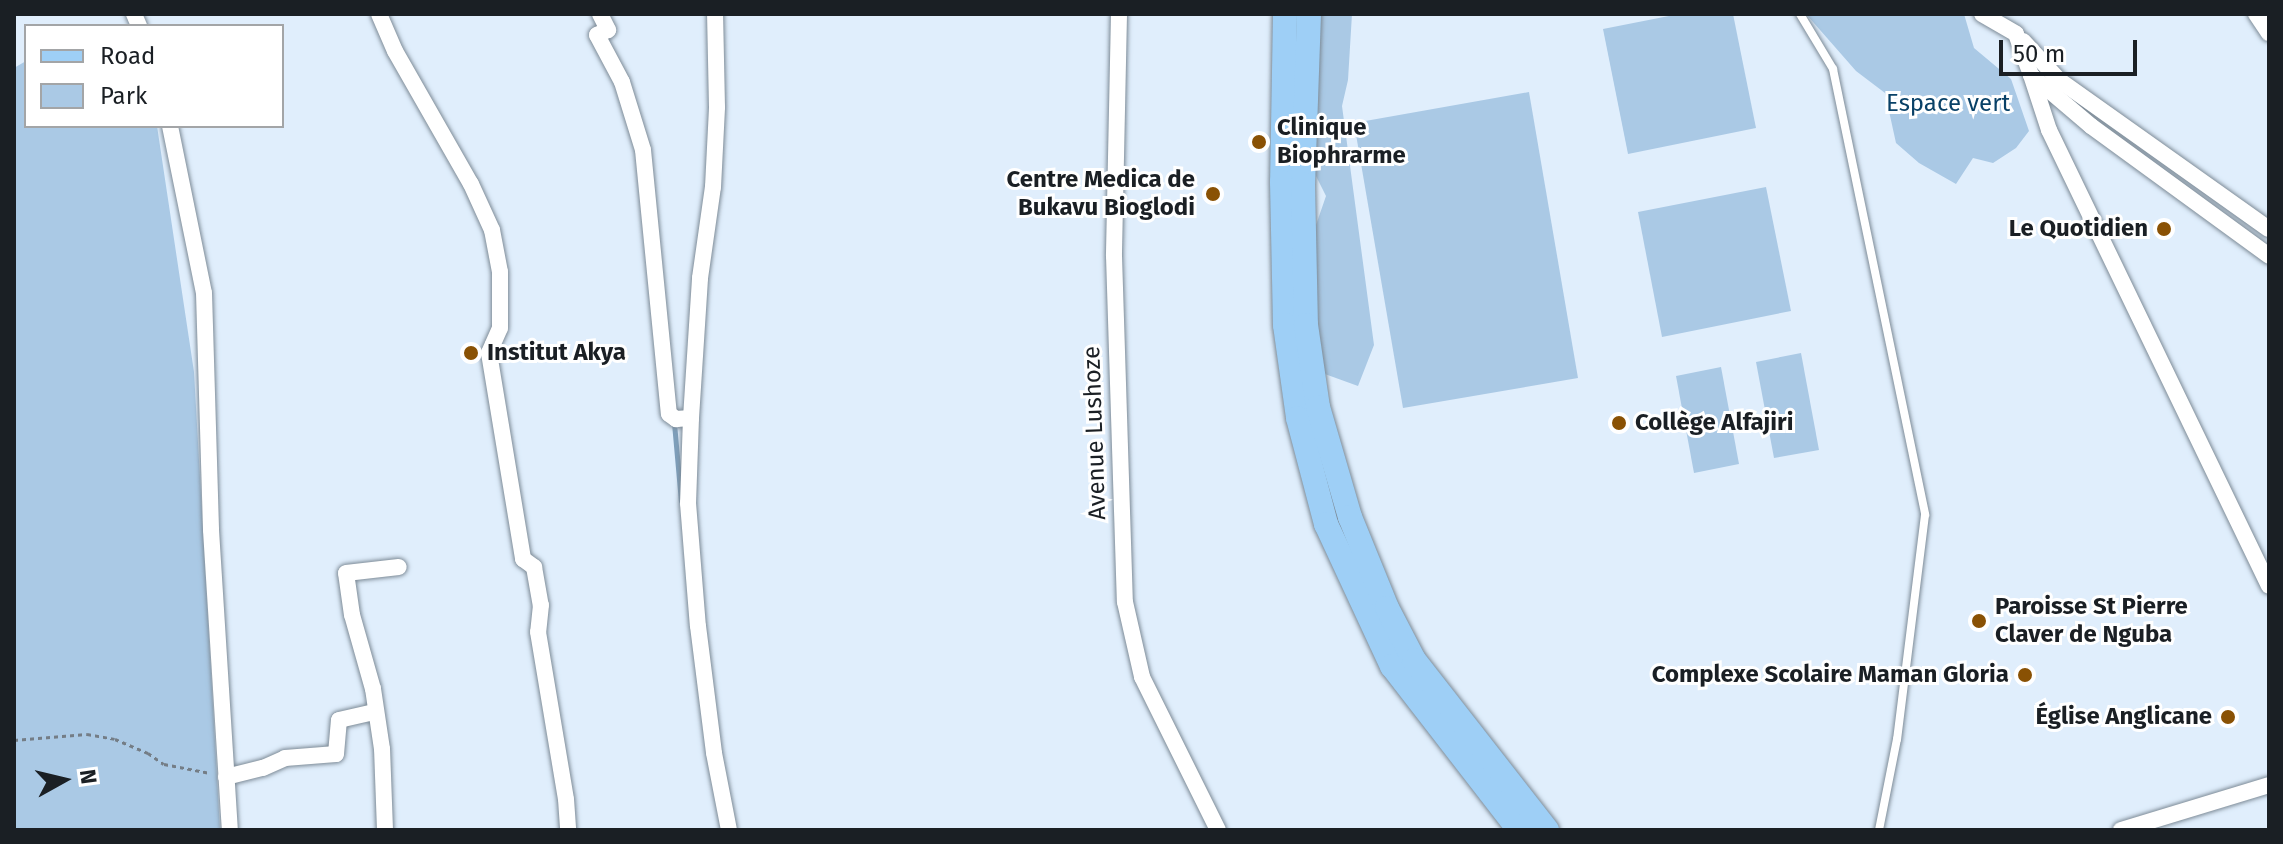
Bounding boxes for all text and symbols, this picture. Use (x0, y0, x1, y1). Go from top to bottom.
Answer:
legend (24, 24, 284, 128)
scale bar (2003, 24, 2141, 74)
text: 50 m (2013, 40, 2065, 68)
text: Road (100, 42, 155, 70)
text: Park (100, 82, 147, 110)
park label: Espace vert (1886, 90, 2010, 118)
place label: Clinique Biophrarme (1277, 114, 1406, 170)
marker: Clinique Biophrarme (1248, 131, 1270, 153)
place label: Centre Medica de Bukavu Bioglodi (1006, 166, 1195, 222)
marker: Centre Medica de Bukavu Bioglodi (1202, 183, 1224, 205)
place label: Le Quotidien (2009, 215, 2148, 243)
marker: Le Quotidien (2155, 220, 2173, 238)
place label: Institut Akya (487, 339, 626, 367)
marker: Institut Akya (462, 344, 480, 362)
street label: Avenue Lushoze (1078, 346, 1112, 520)
place label: Collège Alfajiri (1635, 409, 1793, 437)
marker: Collège Alfajiri (1610, 414, 1628, 432)
place label: Paroisse St Pierre Claver de Nguba (1995, 593, 2188, 649)
marker: Paroisse St Pierre Claver de Nguba (1970, 612, 1988, 630)
place label: Complexe Scolaire Maman Gloria (1652, 661, 2009, 689)
marker: Complexe Scolaire Maman Gloria (2016, 666, 2034, 684)
place label: Église Anglicane (2036, 703, 2212, 731)
marker: Église Anglicane (2219, 708, 2237, 726)
north arrow (24, 740, 104, 820)
text: N (74, 767, 103, 786)

